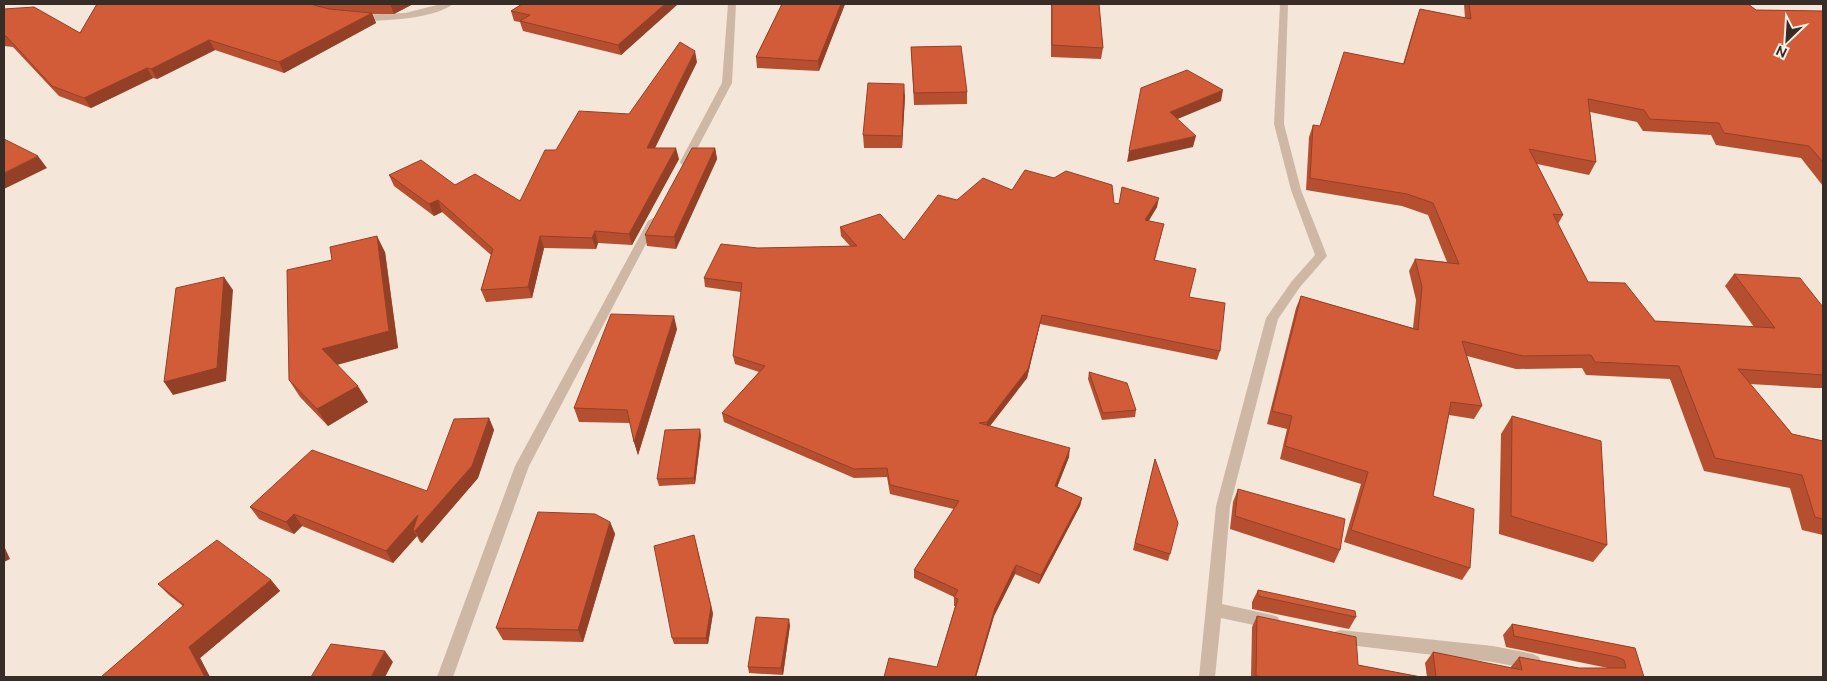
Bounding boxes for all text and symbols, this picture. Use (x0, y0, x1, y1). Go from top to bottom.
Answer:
north arrow (1762, 15, 1812, 65)
text: N (1773, 42, 1790, 61)

